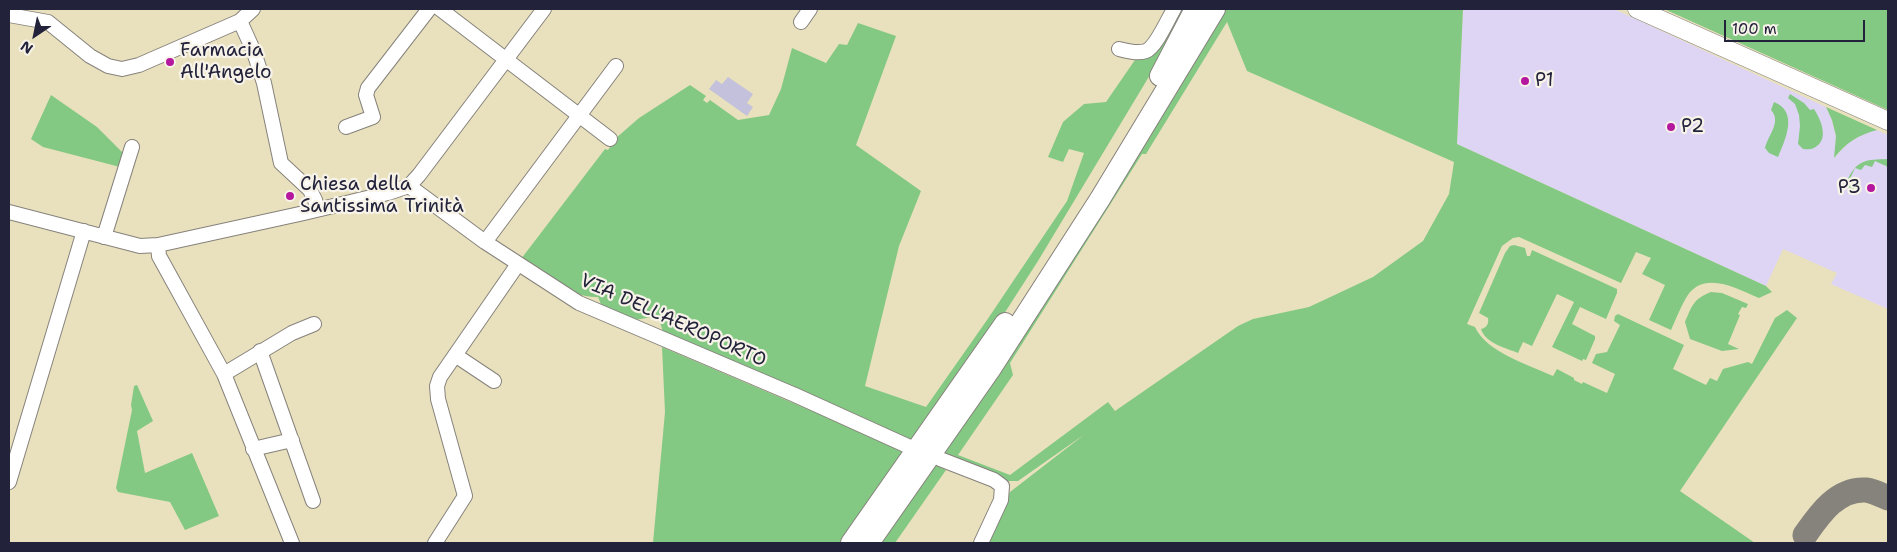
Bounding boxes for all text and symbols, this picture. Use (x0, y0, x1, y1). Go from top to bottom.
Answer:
north arrow (10, 10, 60, 60)
scale bar (1727, 10, 1868, 42)
text: 100 m (1732, 19, 1777, 39)
text: N (17, 37, 36, 58)
place label: Farmacia All'Angelo (180, 40, 272, 84)
marker: Farmacia All'Angelo (164, 56, 176, 68)
place label: P1 (1535, 70, 1554, 92)
marker: P1 (1519, 75, 1531, 87)
place label: P2 (1681, 116, 1704, 138)
marker: P2 (1665, 121, 1677, 133)
place label: Chiesa della Santissima Trinità (300, 174, 464, 218)
place label: P3 (1838, 177, 1861, 199)
marker: P3 (1865, 182, 1877, 194)
marker: Chiesa della Santissima Trinità (284, 190, 296, 202)
street label: VIA DELL'AEROPORTO (576, 270, 770, 372)

